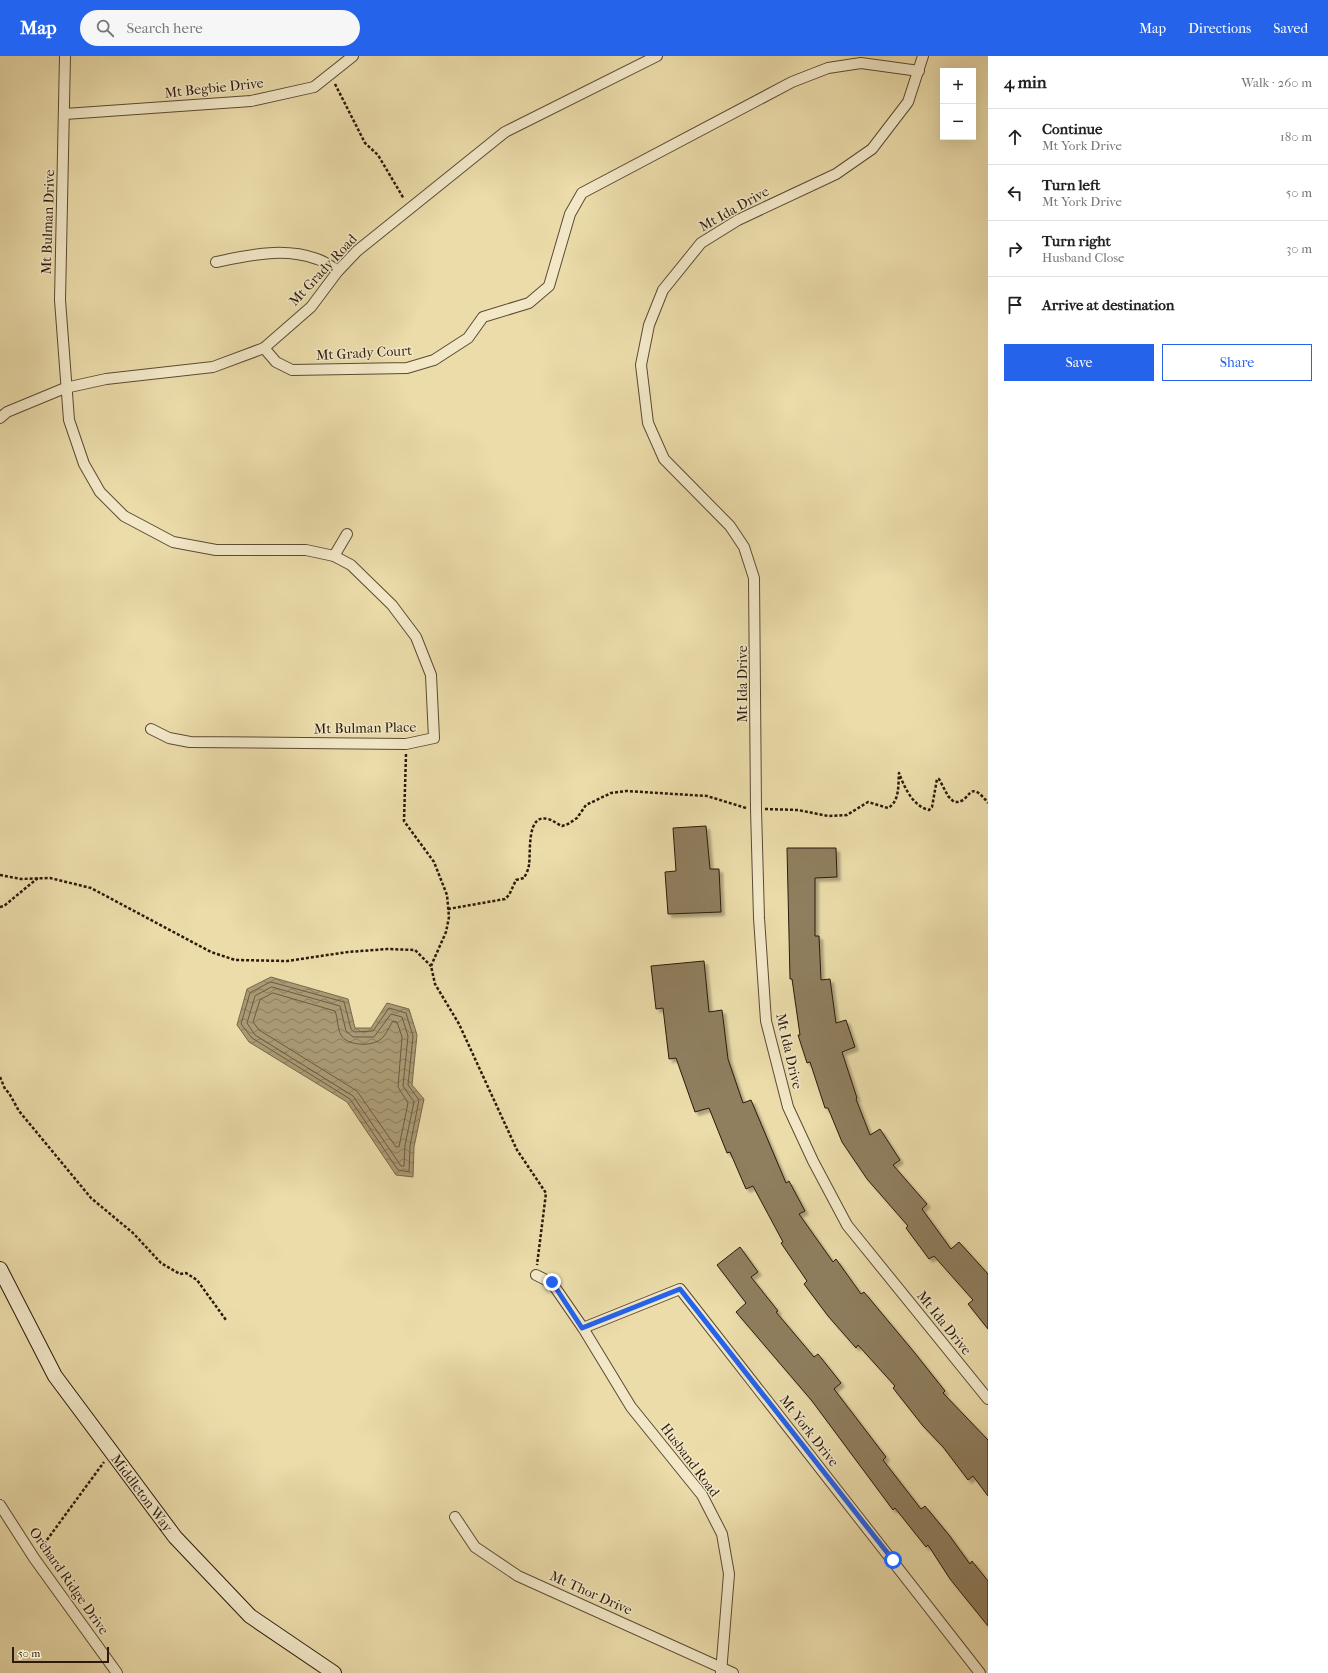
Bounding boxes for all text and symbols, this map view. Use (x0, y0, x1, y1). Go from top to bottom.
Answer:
search box (80, 10, 360, 46)
text: Map (20, 17, 56, 39)
icon: search (94, 17, 116, 39)
text: Search here (126, 19, 203, 37)
text: Map (1139, 20, 1166, 37)
text: Directions (1188, 20, 1251, 37)
text: Saved (1273, 20, 1308, 37)
map controls (940, 68, 976, 140)
button: + (940, 68, 976, 104)
text: 4 min (1004, 72, 1047, 92)
street label: Mt Begbie Drive (164, 74, 264, 102)
text: Walk · 260 m (1241, 75, 1312, 90)
button: − (940, 104, 976, 140)
text: Continue (1042, 120, 1102, 138)
icon: ahead (1004, 126, 1026, 148)
text: 180 m (1280, 129, 1312, 144)
text: Mt York Drive (1042, 138, 1122, 153)
street label: Mt Bulman Drive (38, 169, 58, 275)
text: Turn left (1042, 176, 1100, 194)
icon: left (1004, 182, 1026, 204)
street label: Mt Ida Drive (696, 183, 772, 235)
text: 50 m (1286, 185, 1312, 200)
text: Mt York Drive (1042, 194, 1122, 209)
street label: Mt Grady Road (285, 230, 361, 309)
text: Turn right (1042, 232, 1111, 250)
icon: right (1004, 238, 1026, 260)
text: 30 m (1286, 241, 1312, 256)
text: Husband Close (1042, 250, 1125, 265)
icon: arrive (1004, 294, 1026, 316)
text: Arrive at destination (1042, 296, 1174, 314)
street label: Mt Grady Court (316, 342, 412, 364)
button: Save (1004, 344, 1154, 381)
button: Share (1162, 344, 1312, 381)
street label: Mt Ida Drive (734, 645, 751, 723)
street label: Mt Bulman Place (314, 719, 417, 737)
street label: Mt Ida Drive (772, 1011, 806, 1091)
route end (543, 1273, 561, 1291)
street label: Mt Ida Drive (913, 1288, 975, 1358)
street label: Mt York Drive (776, 1392, 842, 1470)
street label: Husband Road (657, 1420, 723, 1500)
street label: Middleton Way (108, 1451, 177, 1535)
street label: Orchard Ridge Drive (26, 1524, 113, 1638)
route start (884, 1551, 902, 1569)
street label: Mt Thor Drive (547, 1567, 635, 1619)
scale bar (12, 1645, 109, 1664)
text: 50 m (18, 1647, 40, 1660)

